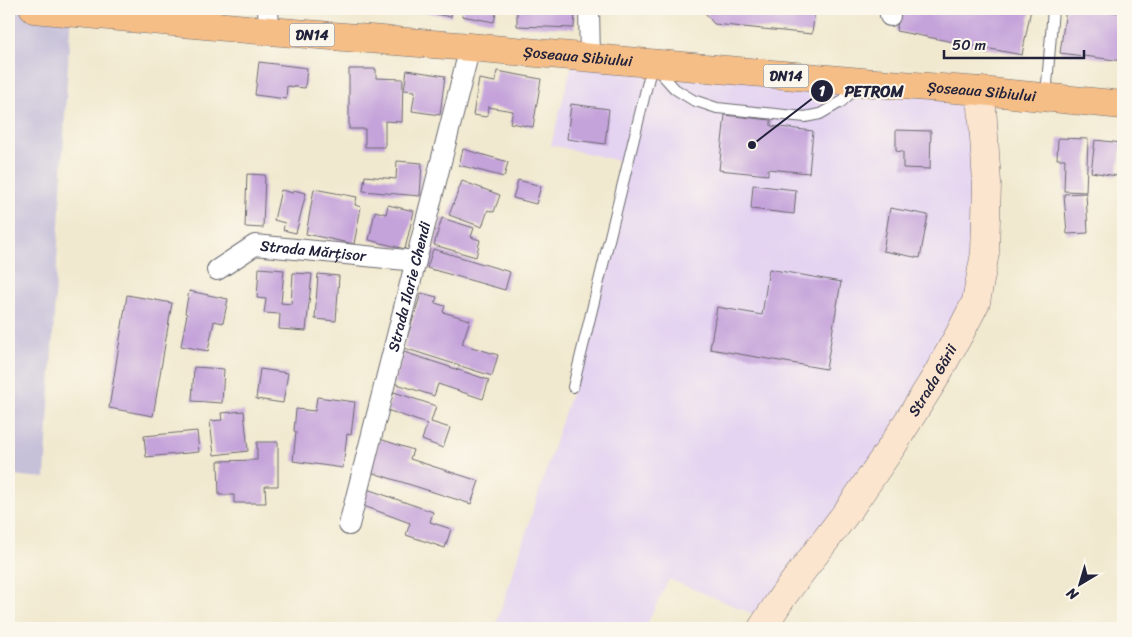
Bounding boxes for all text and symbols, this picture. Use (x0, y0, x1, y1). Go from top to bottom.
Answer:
road number: DN14 (290, 24, 334, 46)
scale bar (944, 28, 1084, 60)
text: 50 m (952, 32, 987, 58)
street label: Șoseaua Sibiului (522, 39, 634, 75)
road number: DN14 (764, 64, 808, 88)
street label: Șoseaua Sibiului (926, 74, 1038, 109)
callout: PETROM (810, 76, 914, 107)
text: PETROM (844, 77, 905, 106)
text: 1 (819, 78, 826, 104)
street label: Strada Ilarie Chendi (380, 218, 439, 354)
street label: Strada Mărțisor (259, 233, 368, 269)
street label: Strada Gării (901, 339, 965, 422)
north arrow (1054, 560, 1104, 610)
text: N (1061, 581, 1085, 607)

